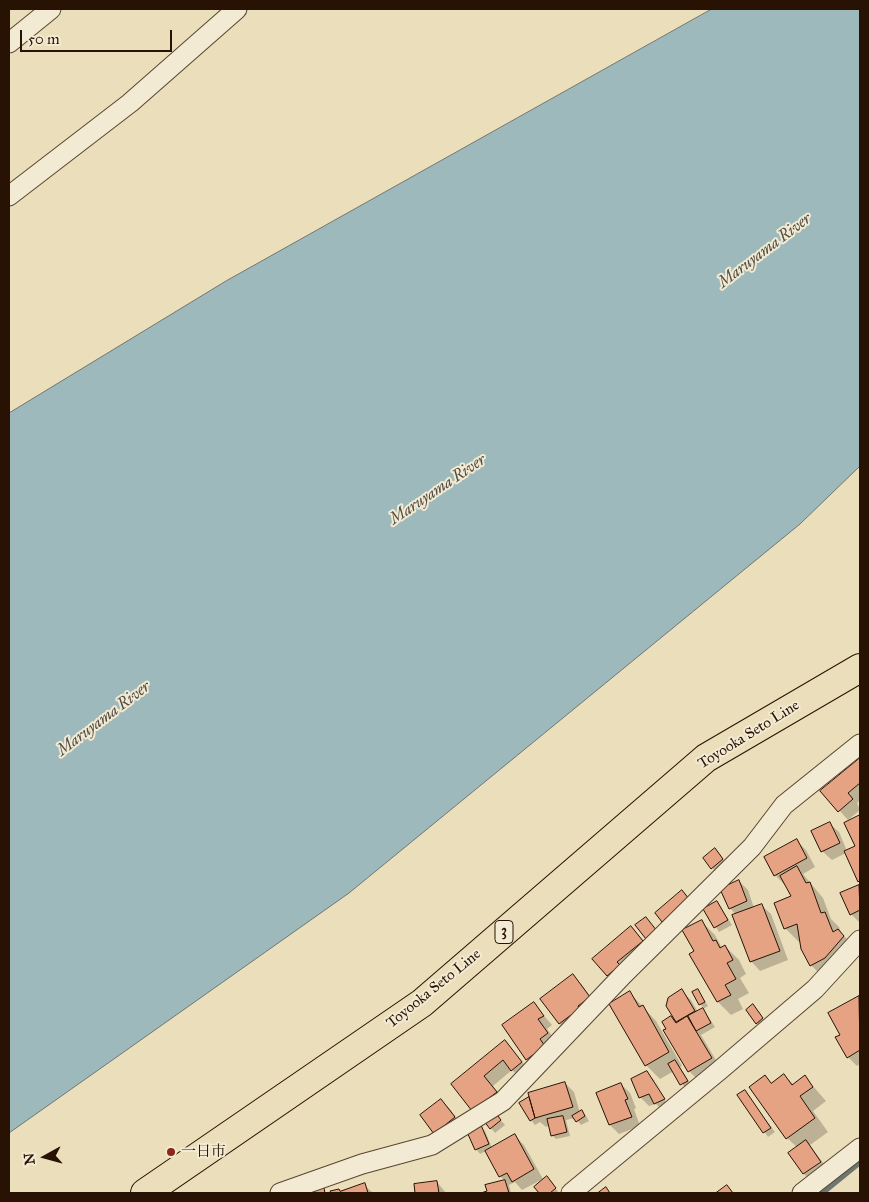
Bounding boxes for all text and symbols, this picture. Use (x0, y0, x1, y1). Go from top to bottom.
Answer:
scale bar (22, 20, 175, 52)
text: 50 m (28, 30, 60, 48)
water label: Maruyama River (714, 210, 816, 292)
water label: Maruyama River (386, 451, 490, 529)
water label: Maruyama River (53, 678, 155, 760)
street label: Toyooka Seto Line (695, 697, 803, 773)
road number: 3 (495, 920, 513, 944)
street label: Toyooka Seto Line (383, 946, 485, 1032)
north arrow (20, 1132, 70, 1182)
place label: 一日市 (181, 1143, 226, 1161)
marker: 一日市 (165, 1146, 177, 1158)
text: N (20, 1152, 39, 1166)

